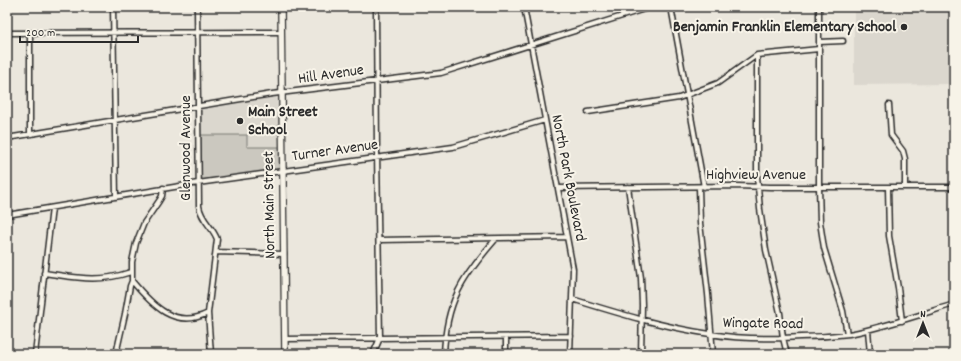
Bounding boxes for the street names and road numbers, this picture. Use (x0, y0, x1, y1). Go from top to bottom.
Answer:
street label: Hill Avenue (297, 59, 365, 91)
street label: Glenwood Avenue (175, 95, 198, 201)
street label: North Park Boulevard (544, 113, 592, 243)
street label: Turner Avenue (290, 134, 380, 168)
street label: North Main Street (258, 151, 282, 259)
street label: Highview Avenue (706, 164, 806, 187)
street label: Wingate Road (723, 312, 803, 336)

